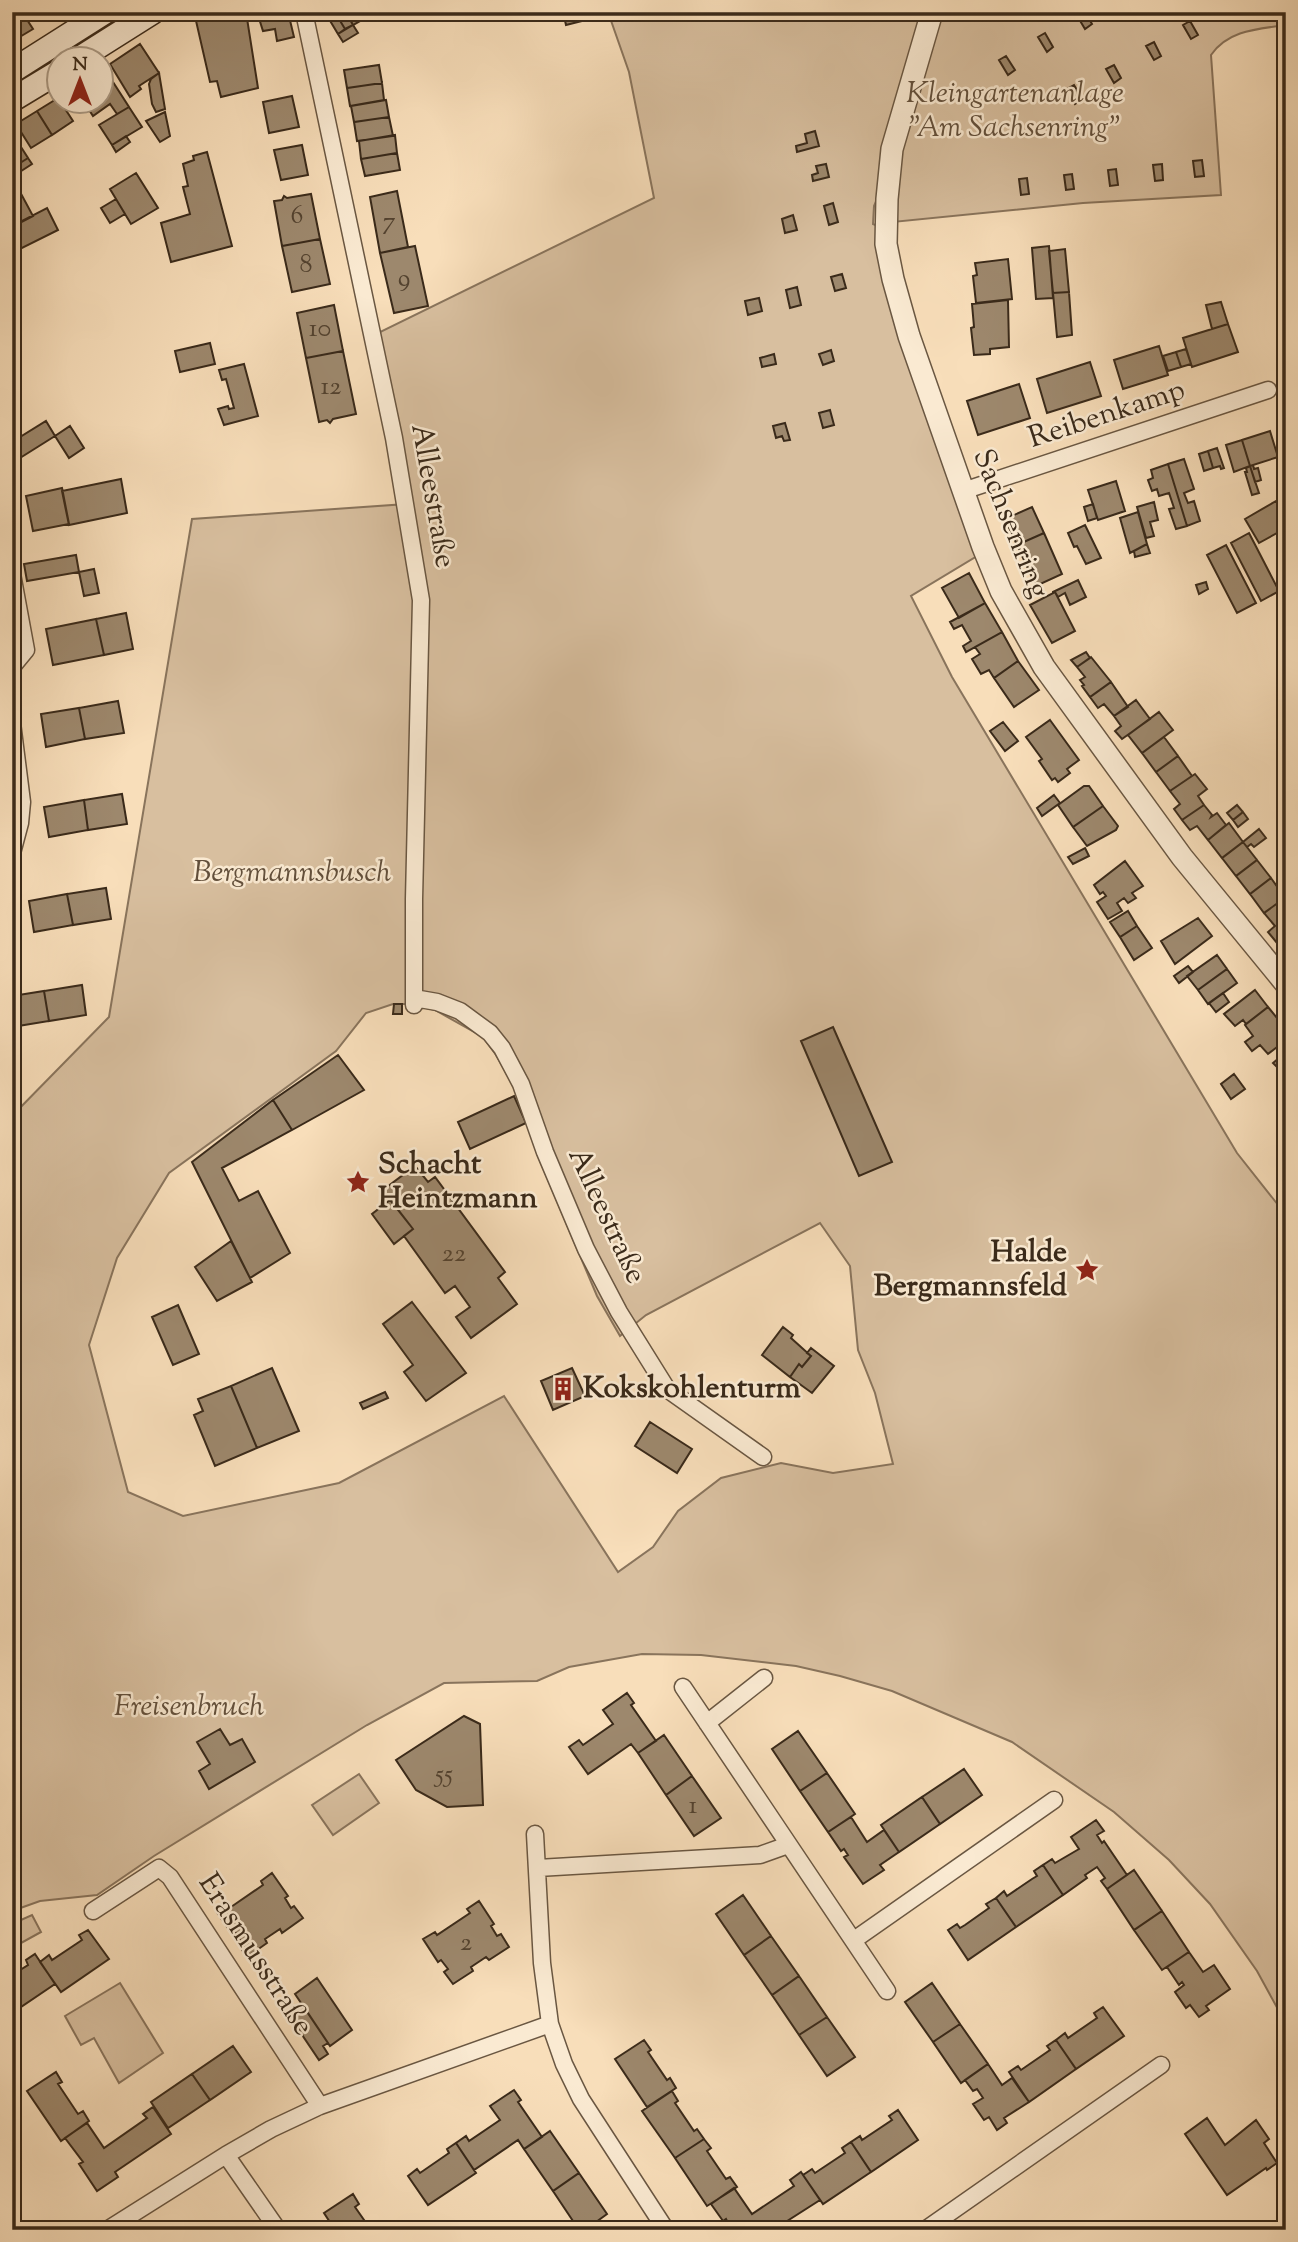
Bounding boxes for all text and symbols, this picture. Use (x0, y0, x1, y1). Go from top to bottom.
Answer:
north arrow (46, 46, 116, 116)
text: N (72, 52, 88, 79)
park label: Kleingartenanlage "Am Sachsenring" (906, 73, 1124, 150)
house number: 6 (291, 198, 303, 235)
house number: 7 (382, 204, 396, 241)
house number: 8 (299, 247, 313, 284)
house number: 9 (398, 261, 410, 298)
house number: 10 (309, 311, 331, 348)
house number: 12 (320, 369, 342, 406)
street label: Reibenkamp (1023, 369, 1191, 461)
street label: Alleestraße (398, 421, 466, 571)
street label: Sachsenring (961, 443, 1059, 605)
park label: Bergmannsbusch (193, 852, 391, 895)
street label: Alleestraße (556, 1141, 656, 1291)
place label: Schacht Heintzmann (378, 1144, 538, 1221)
place icon: Schacht Heintzmann (344, 1168, 372, 1196)
place label: Halde Bergmannsfeld (874, 1232, 1067, 1309)
house number: 22 (442, 1236, 466, 1273)
place icon: Halde Bergmannsfeld (1073, 1256, 1101, 1284)
place label: Kokskohlenturm (583, 1368, 801, 1411)
building icon: Kokskohlenturm (549, 1375, 577, 1403)
park label: Freisenbruch (114, 1686, 265, 1729)
house number: 55 (433, 1757, 453, 1794)
house number: 1 (689, 1788, 698, 1825)
street label: Erasmusstraße (186, 1866, 324, 2044)
house number: 2 (460, 1925, 472, 1962)

